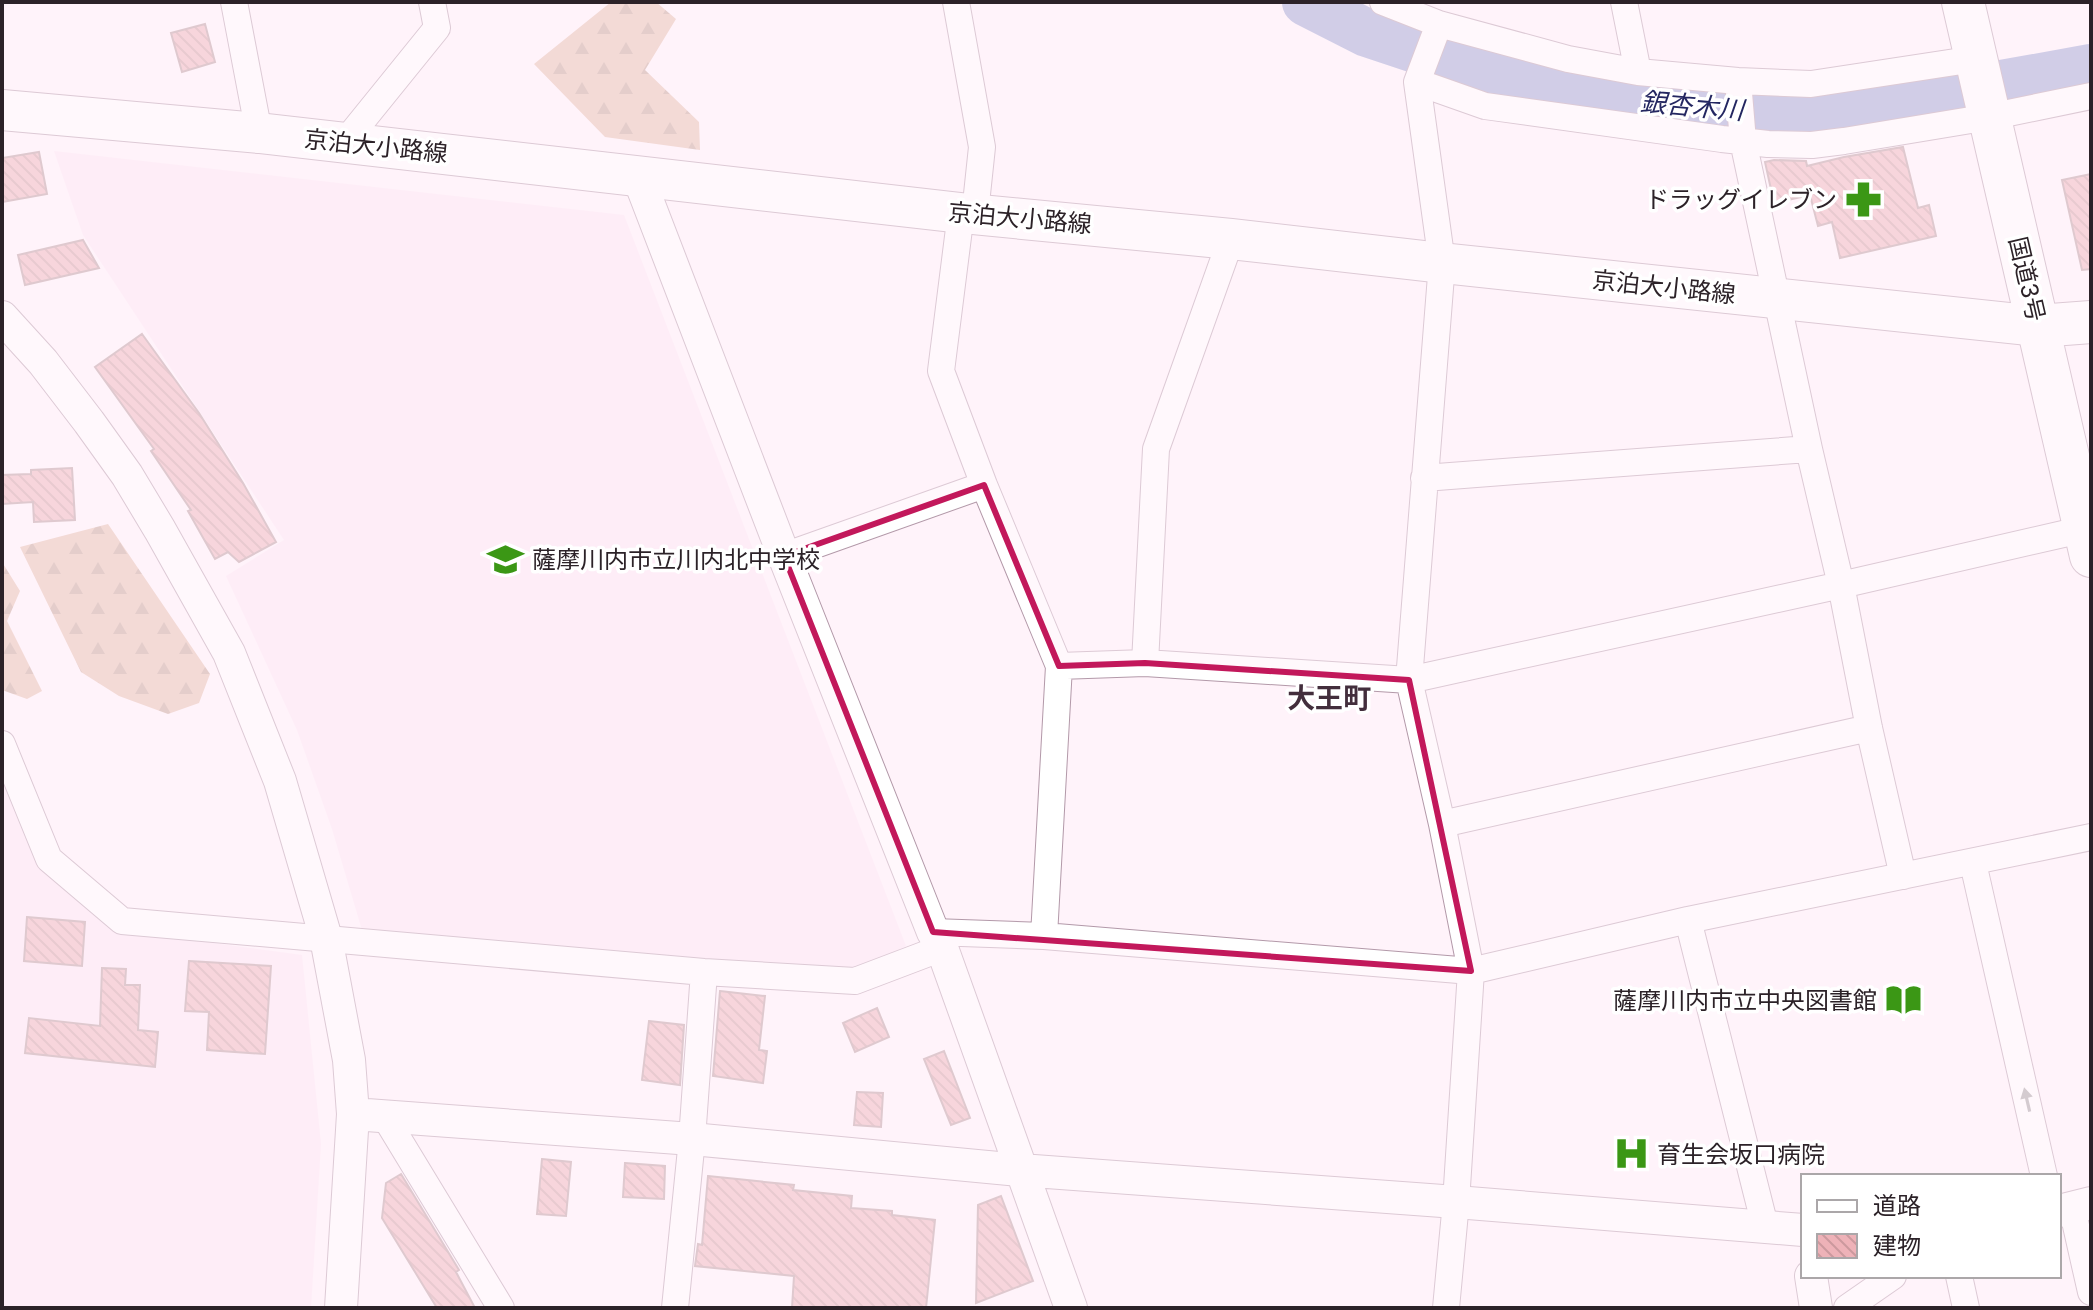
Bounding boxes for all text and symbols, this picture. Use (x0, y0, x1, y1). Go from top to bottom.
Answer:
water label: 銀杏木川 (1639, 84, 1748, 129)
street label: 京泊大小路線 (303, 122, 449, 170)
pharmacy icon: ドラッグイレブン (1844, 180, 1882, 218)
place label: ドラッグイレブン (1645, 183, 1837, 216)
street label: 京泊大小路線 (947, 195, 1093, 241)
street label: 国道3号 (2001, 233, 2053, 325)
street label: 京泊大小路線 (1591, 263, 1737, 311)
school or university icon: 薩摩川内市立川内北中学校 (487, 540, 525, 578)
place label: 薩摩川内市立川内北中学校 (532, 543, 820, 576)
district label: 大王町 (1287, 679, 1371, 718)
library icon: 薩摩川内市立中央図書館 (1884, 981, 1922, 1019)
place label: 薩摩川内市立中央図書館 (1613, 984, 1877, 1017)
one-way arrow (2020, 1087, 2033, 1112)
hospital icon: 育生会坂口病院 (1612, 1135, 1650, 1173)
place label: 育生会坂口病院 (1657, 1138, 1825, 1171)
legend (1801, 1174, 2061, 1278)
text: 道路 (1873, 1189, 1921, 1222)
text: 建物 (1873, 1229, 1921, 1262)

